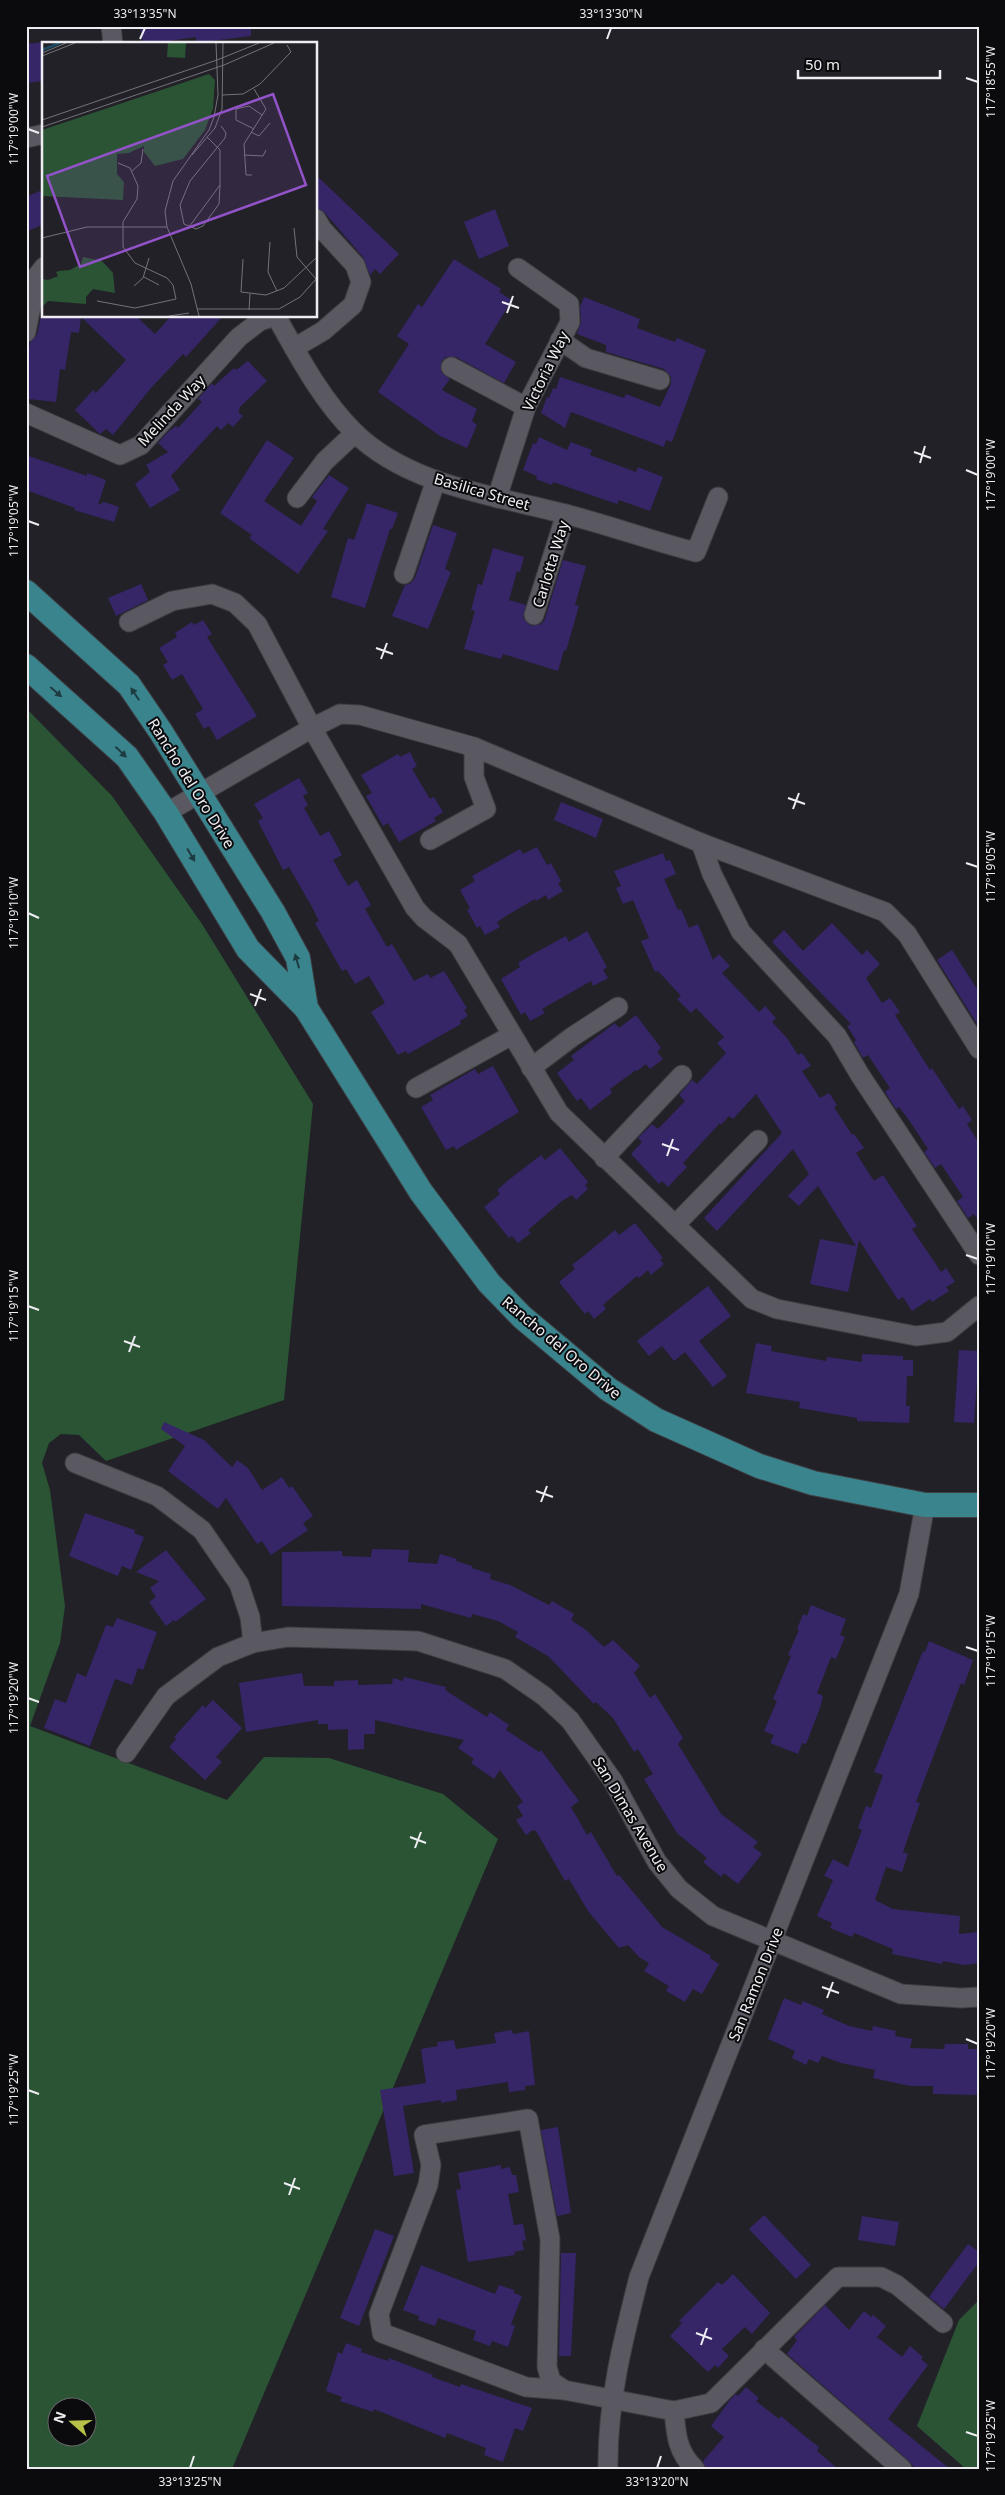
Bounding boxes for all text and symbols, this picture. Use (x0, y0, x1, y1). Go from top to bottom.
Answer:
text: 33°13'35"N (113, 5, 177, 22)
text: 33°13'30"N (579, 5, 643, 22)
inset map (42, 42, 318, 318)
text: 117°18'55"W (982, 46, 999, 118)
scale bar (798, 48, 940, 80)
text: 50 m (805, 54, 840, 74)
text: 117°19'00"W (5, 93, 22, 165)
street label: Victoria Way (517, 327, 573, 414)
street label: Melinda Way (133, 370, 209, 450)
text: 117°19'00"W (982, 439, 999, 511)
street label: Basilica Street (432, 468, 533, 514)
text: 117°19'05"W (5, 485, 22, 557)
street label: Carlotta Way (527, 518, 573, 610)
one-way arrow (49, 686, 61, 698)
one-way arrow (130, 687, 140, 701)
street label: Rancho del Oro Drive (144, 714, 240, 852)
one-way arrow (114, 745, 126, 757)
text: 117°19'05"W (982, 831, 999, 903)
one-way arrow (187, 848, 196, 861)
text: 117°19'10"W (5, 877, 22, 949)
one-way arrow (293, 953, 301, 968)
text: 117°19'10"W (982, 1223, 999, 1295)
text: 117°19'15"W (5, 1270, 22, 1342)
street label: Rancho del Oro Drive (498, 1291, 626, 1403)
text: 117°19'15"W (982, 1615, 999, 1687)
text: 117°19'20"W (5, 1662, 22, 1734)
street label: San Dimas Avenue (589, 1753, 673, 1875)
street label: San Ramon Drive (723, 1924, 787, 2044)
text: 117°19'20"W (982, 2008, 999, 2080)
text: 117°19'25"W (5, 2054, 22, 2126)
north arrow (48, 2398, 98, 2448)
text: 117°19'25"W (982, 2400, 999, 2472)
text: N (48, 2409, 70, 2426)
text: 33°13'25"N (158, 2473, 222, 2490)
text: 33°13'20"N (625, 2473, 689, 2490)

